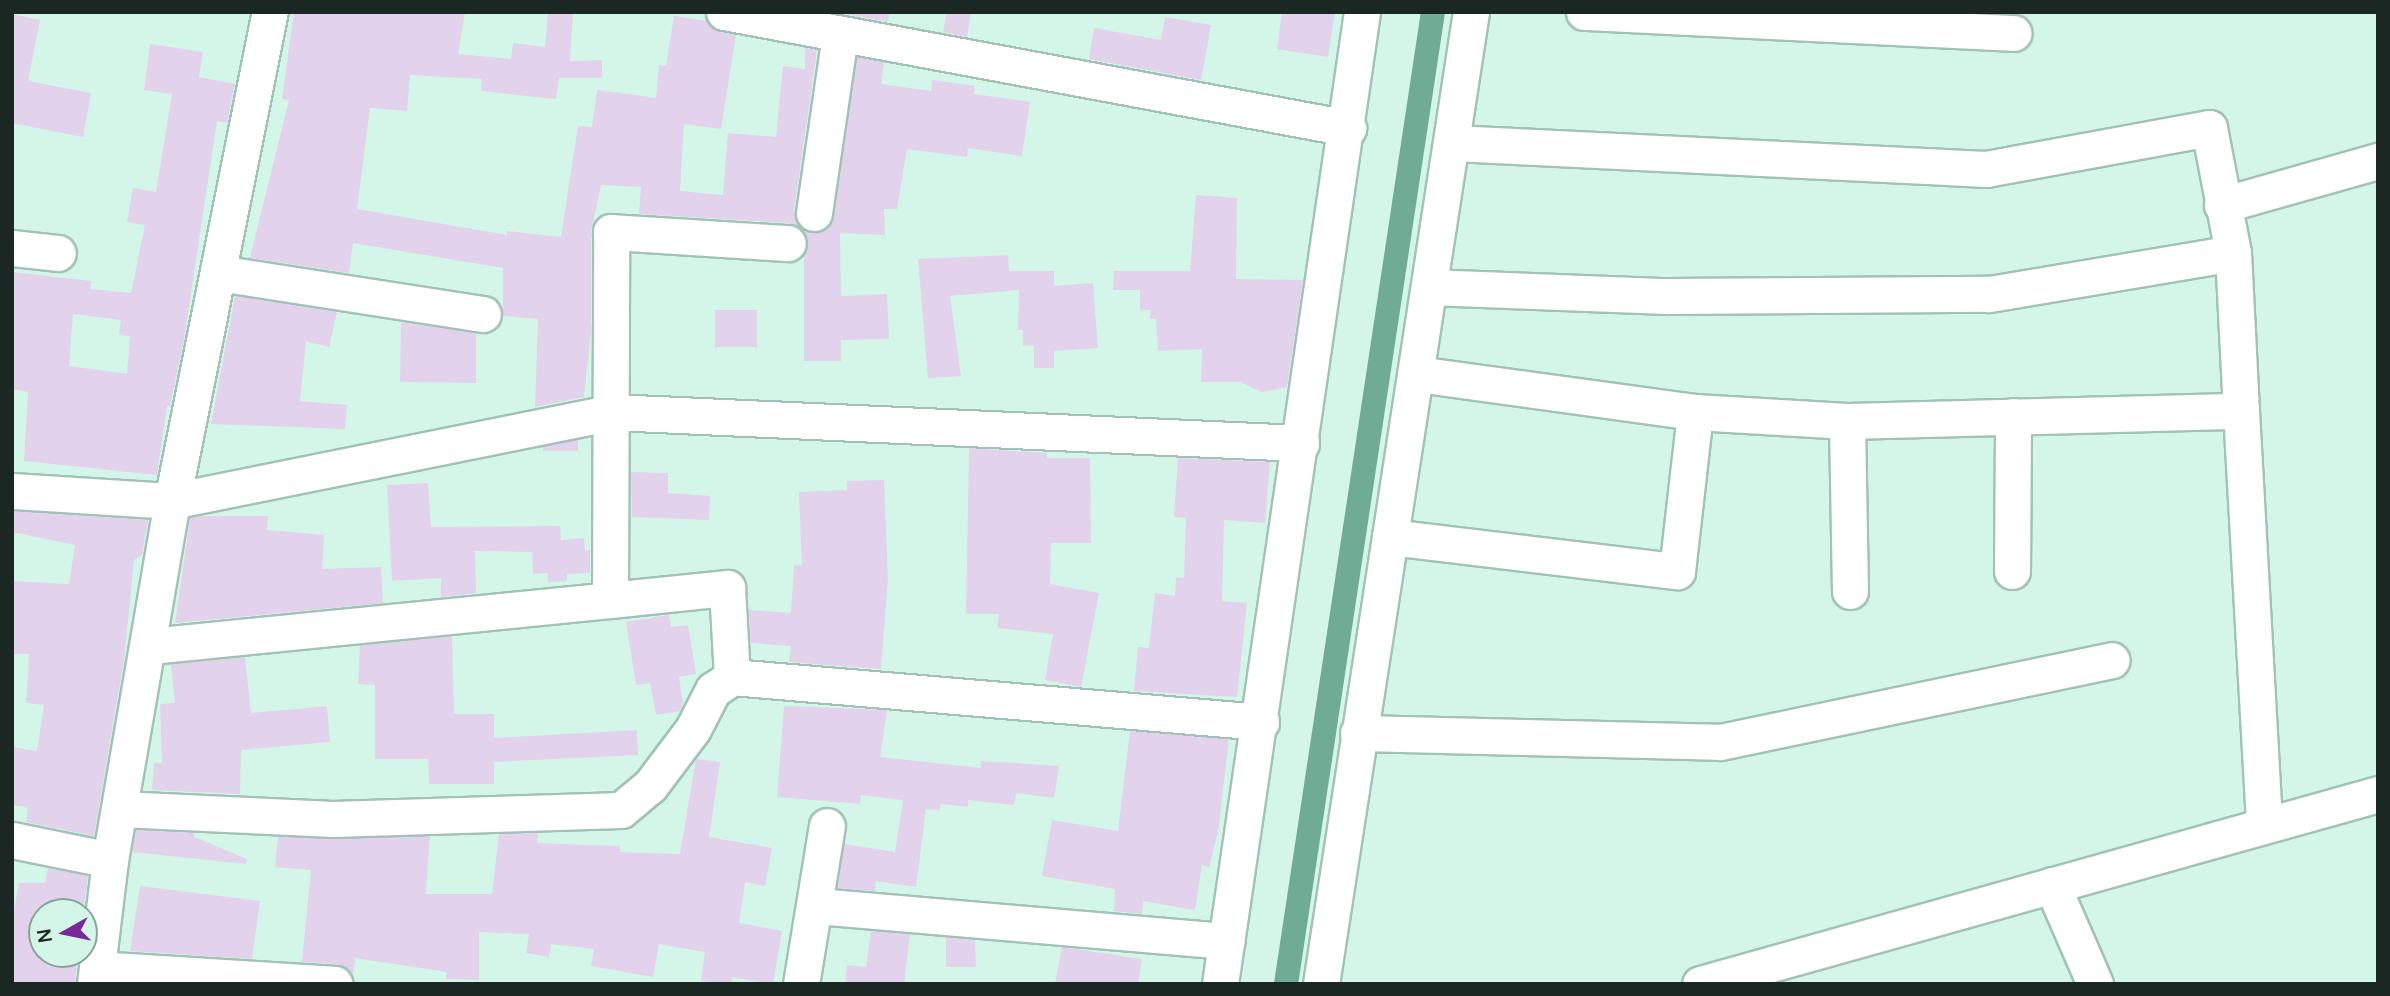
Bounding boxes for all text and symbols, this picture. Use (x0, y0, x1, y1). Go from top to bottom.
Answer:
north arrow (28, 898, 98, 968)
text: N (30, 927, 58, 945)

